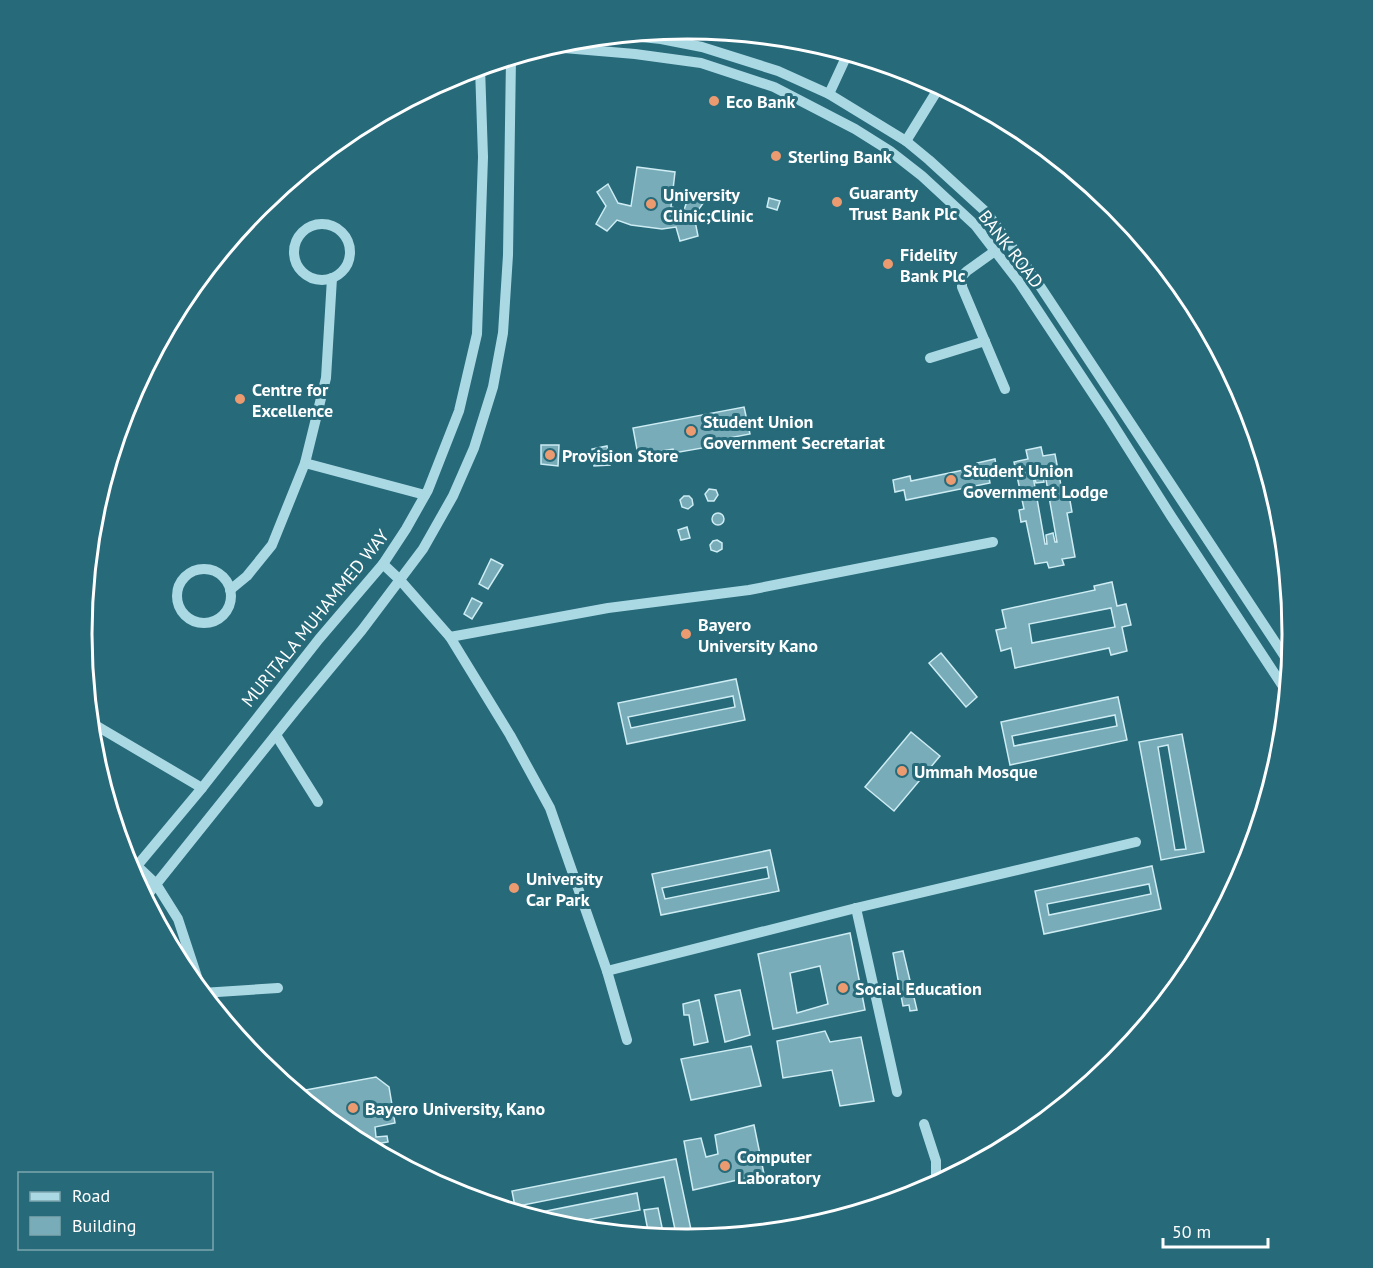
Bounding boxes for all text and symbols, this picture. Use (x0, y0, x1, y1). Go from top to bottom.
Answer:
place label: Eco Bank (726, 90, 795, 113)
marker: Eco Bank (707, 94, 721, 108)
place label: Sterling Bank (788, 145, 892, 168)
marker: Sterling Bank (769, 149, 783, 163)
place label: Guaranty Trust Bank Plc (849, 181, 958, 225)
place label: University Clinic;Clinic (663, 183, 754, 227)
marker: Guaranty Trust Bank Plc (830, 195, 844, 209)
marker: University Clinic;Clinic (644, 197, 658, 211)
street label: BANK ROAD (973, 205, 1049, 293)
place label: Fidelity Bank Plc (900, 243, 966, 287)
marker: Fidelity Bank Plc (881, 257, 895, 271)
place label: Centre for Excellence (252, 378, 333, 422)
marker: Centre for Excellence (233, 392, 247, 406)
place label: Student Union Government Secretariat (703, 410, 886, 454)
marker: Student Union Government Secretariat (684, 424, 698, 438)
place label: Provision Store (562, 444, 678, 467)
marker: Provision Store (543, 448, 557, 462)
place label: Student Union Government Lodge (963, 459, 1108, 503)
marker: Student Union Government Lodge (944, 473, 958, 487)
street label: MURITALA MUHAMMED WAY (236, 525, 394, 711)
place label: Bayero University Kano (698, 613, 818, 657)
marker: Bayero University Kano (679, 627, 693, 641)
place label: Ummah Mosque (914, 760, 1038, 783)
marker: Ummah Mosque (895, 764, 909, 778)
place label: University Car Park (526, 867, 603, 911)
marker: University Car Park (507, 881, 521, 895)
place label: Social Education (855, 977, 982, 1000)
marker: Social Education (836, 981, 850, 995)
place label: Bayero University, Kano (365, 1097, 546, 1120)
marker: Bayero University, Kano (346, 1101, 360, 1115)
place label: Computer Laboratory (737, 1145, 821, 1189)
marker: Computer Laboratory (718, 1159, 732, 1173)
legend (18, 1172, 213, 1250)
text: Road (72, 1184, 110, 1207)
scale bar (1163, 1211, 1268, 1249)
text: Building (72, 1214, 136, 1237)
text: 50 m (1172, 1220, 1211, 1243)

